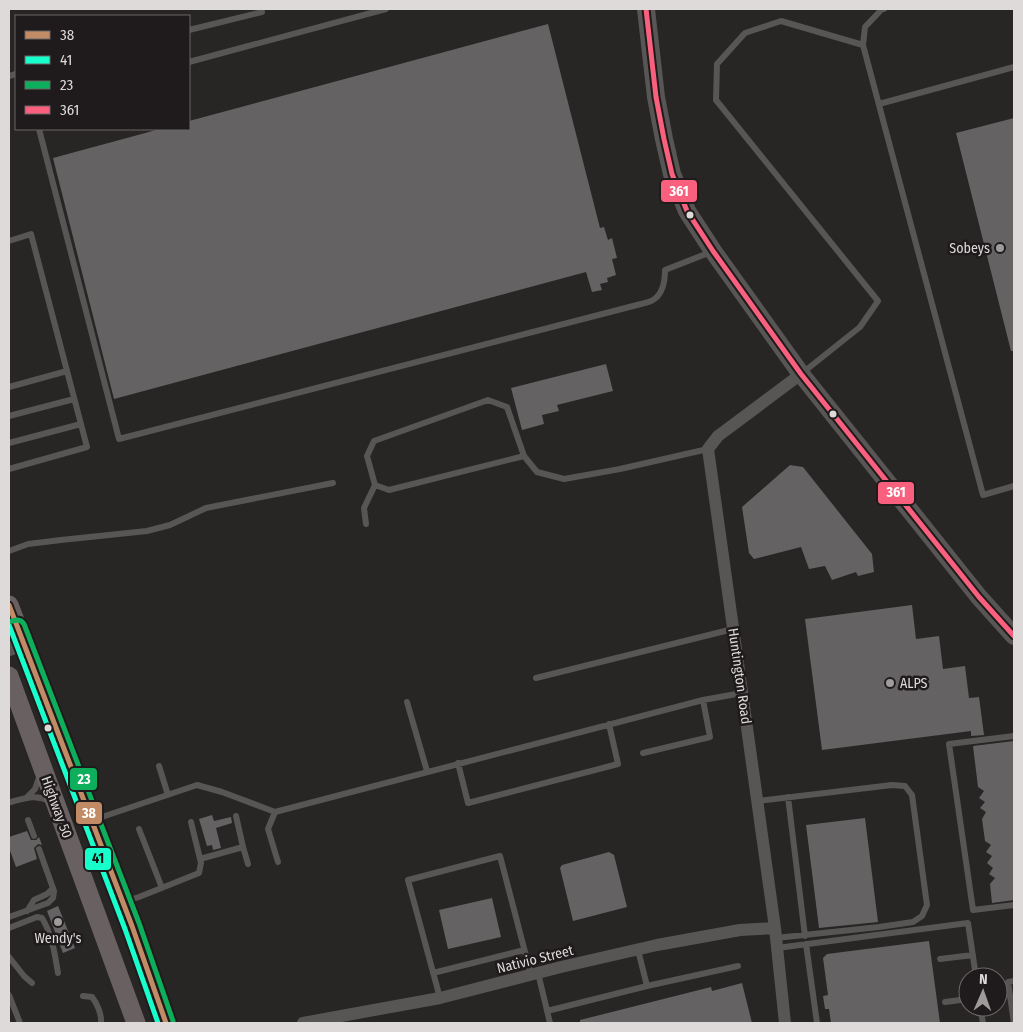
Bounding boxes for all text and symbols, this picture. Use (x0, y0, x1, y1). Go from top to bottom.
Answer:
legend (15, 15, 190, 130)
text: 38 (60, 26, 74, 44)
text: 41 (60, 51, 72, 69)
text: 23 (60, 76, 74, 94)
text: 361 (60, 101, 79, 119)
line badge: 361 (660, 179, 698, 203)
text: 361 (668, 183, 689, 200)
unlabelled marker (685, 210, 695, 220)
place label: Sobeys (949, 240, 990, 257)
marker: Sobeys (994, 242, 1006, 254)
unlabelled marker (828, 409, 838, 419)
line badge: 361 (877, 481, 915, 505)
text: 361 (885, 484, 906, 501)
street label: Huntington Road (724, 627, 755, 725)
place label: ALPS (900, 675, 928, 692)
marker: ALPS (884, 677, 896, 689)
unlabelled marker (43, 723, 53, 733)
line badge: 23 (69, 767, 98, 791)
text: 23 (76, 771, 91, 788)
street label: Highway 50 (37, 774, 76, 841)
line badge: 38 (75, 801, 103, 825)
text: 38 (81, 805, 97, 822)
line badge: 41 (84, 847, 112, 871)
text: 41 (92, 850, 104, 867)
marker: Wendy's (52, 916, 64, 928)
place label: Wendy's (34, 930, 82, 947)
street label: Nativio Street (495, 942, 576, 977)
north arrow (958, 967, 1008, 1017)
text: N (979, 971, 988, 988)

